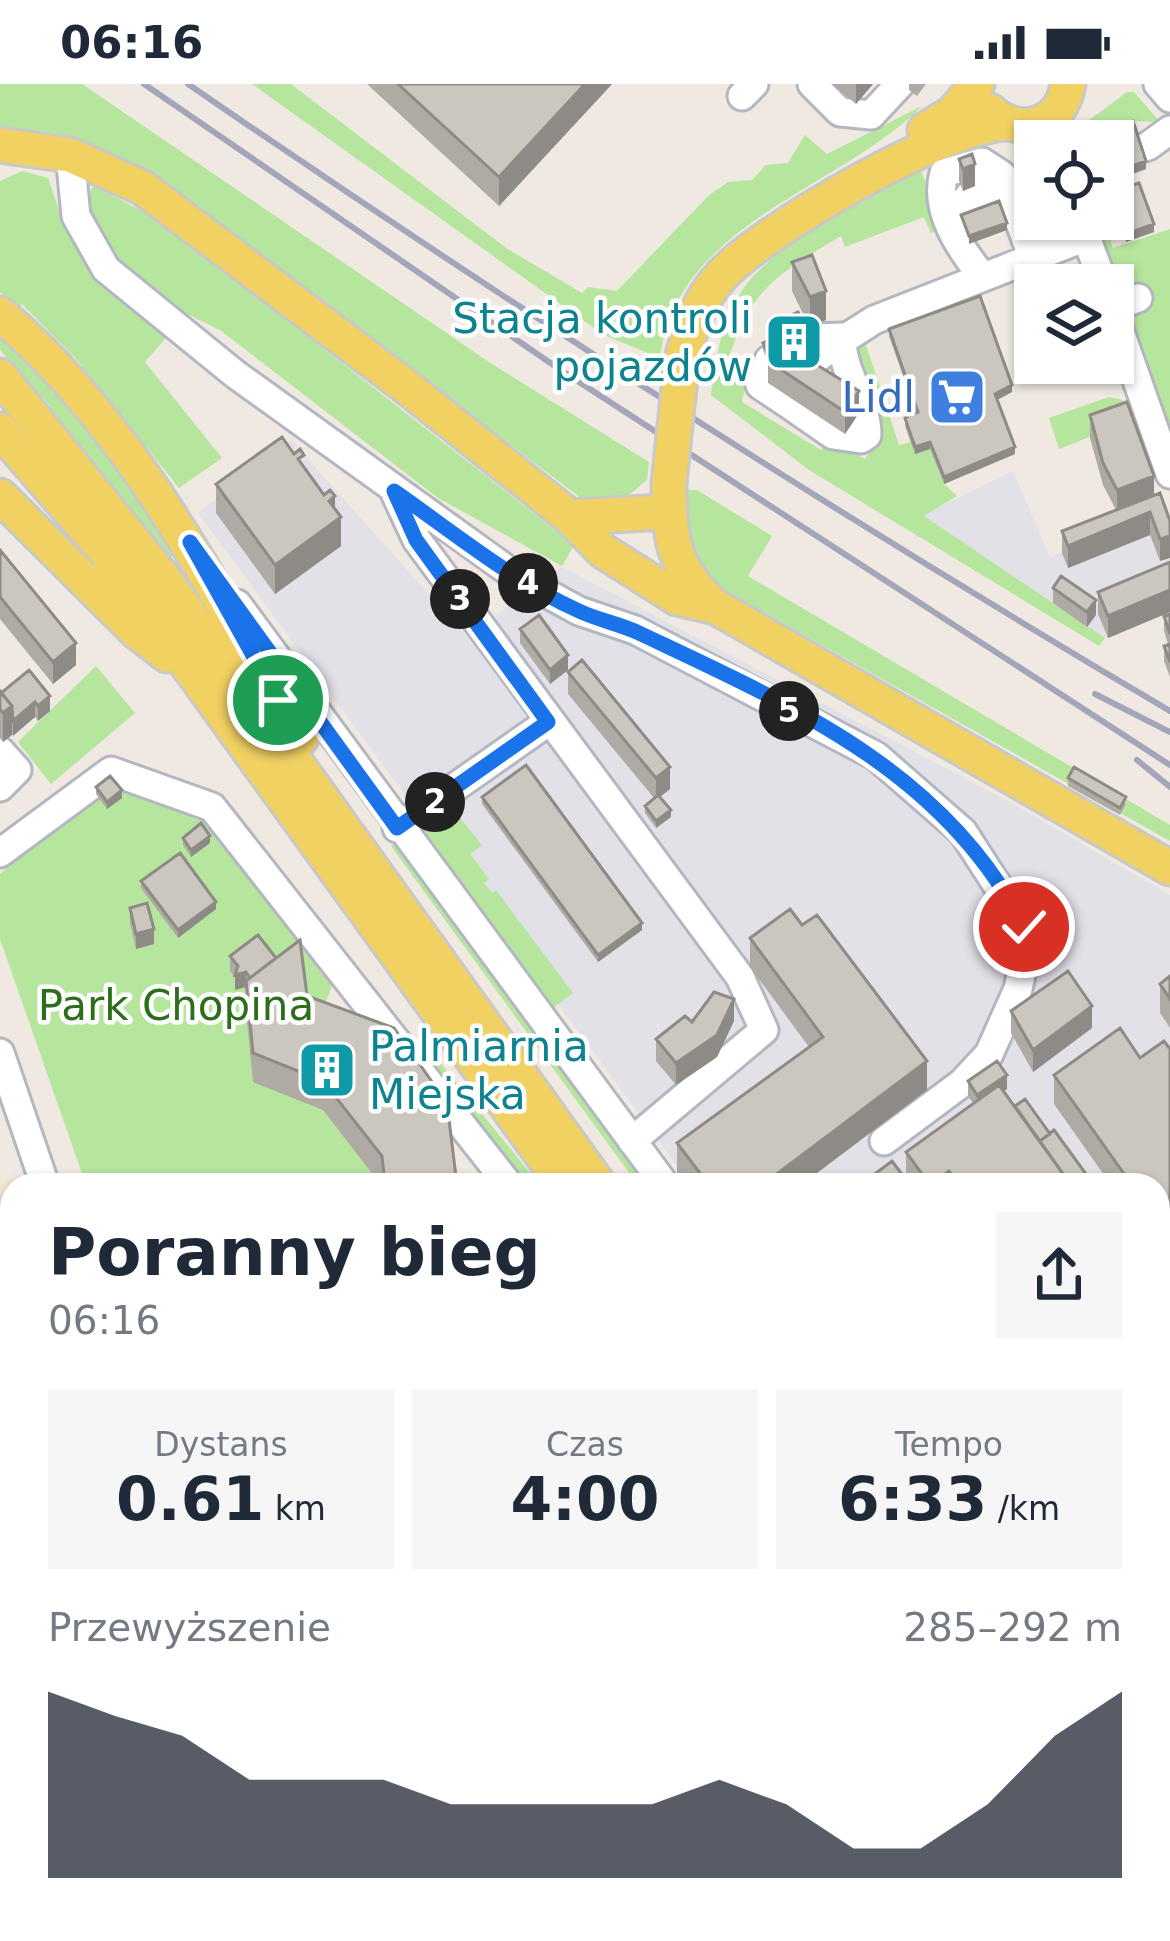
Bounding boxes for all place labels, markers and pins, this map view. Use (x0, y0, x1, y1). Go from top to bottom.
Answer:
place label: Stacja kontroli pojazdów (452, 294, 752, 391)
building icon: Stacja kontroli pojazdów (763, 311, 825, 373)
supermarket icon: Lidl (926, 366, 988, 428)
place label: Lidl (842, 373, 915, 422)
pin: 4 (498, 553, 558, 613)
pin: 3 (430, 569, 490, 629)
pin (227, 649, 329, 751)
pin: 5 (759, 681, 819, 741)
pin: 2 (405, 772, 465, 832)
pin (973, 876, 1075, 978)
place label: Palmiarnia Miejska (369, 1022, 589, 1119)
building icon: Palmiarnia Miejska (296, 1039, 358, 1101)

